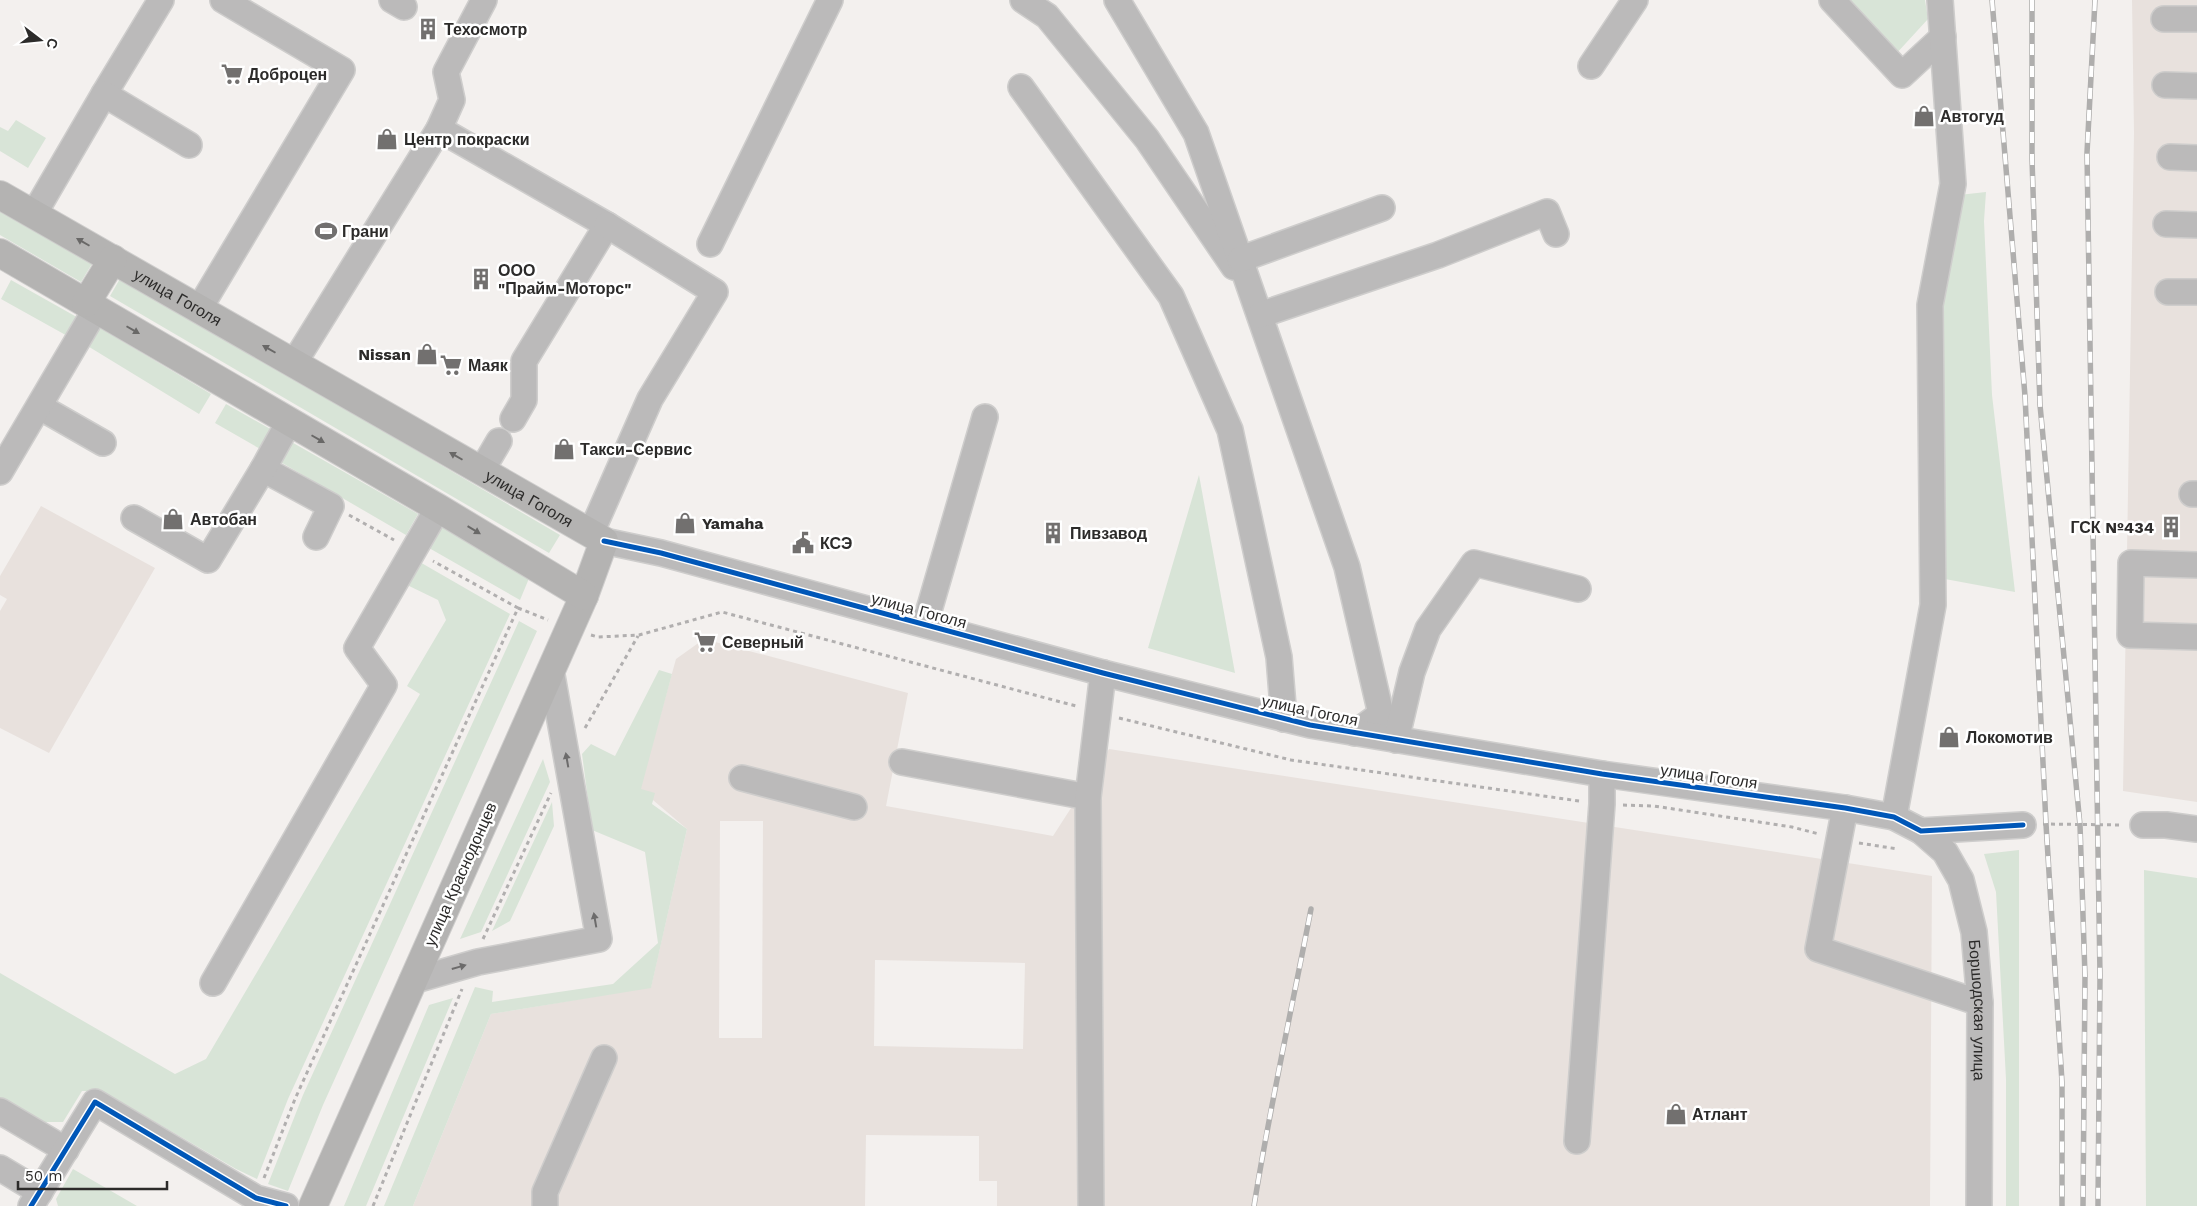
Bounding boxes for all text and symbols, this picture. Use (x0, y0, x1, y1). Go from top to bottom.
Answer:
north arrow (15, 15, 65, 65)
building icon: Техосмотр (415, 16, 441, 42)
place label: Техосмотр (444, 20, 527, 39)
text: С (43, 37, 62, 51)
supermarket icon: Доброцен (219, 61, 245, 87)
place label: Доброцен (248, 65, 327, 84)
shop icon: Автогуд (1911, 103, 1937, 129)
place label: Автогуд (1940, 107, 2004, 126)
shop icon: Центр покраски (374, 126, 400, 152)
place label: Центр покраски (404, 130, 530, 149)
sports icon: Грани (313, 218, 339, 244)
place label: Грани (342, 222, 389, 241)
one-way arrow (75, 238, 90, 246)
place label: ООО "Прайм-Моторс" (498, 261, 631, 298)
street label: улица Гоголя (130, 265, 225, 330)
building icon: ООО "Прайм-Моторс" (468, 266, 494, 292)
one-way arrow (126, 326, 139, 335)
shop icon: Nissan (414, 341, 440, 367)
one-way arrow (262, 345, 277, 353)
place label: Nissan (358, 345, 411, 364)
supermarket icon: Маяк (438, 352, 464, 378)
place label: Маяк (468, 356, 509, 375)
one-way arrow (312, 434, 325, 443)
shop icon: Такси-Сервис (551, 436, 577, 462)
place label: Такси-Сервис (580, 440, 692, 459)
one-way arrow (449, 451, 462, 460)
street label: улица Гоголя (482, 466, 576, 531)
shop icon: Автобан (160, 506, 186, 532)
place label: Автобан (190, 510, 257, 529)
shop icon: Yamaha (672, 510, 698, 536)
place label: Yamaha (702, 514, 764, 533)
building icon: ГСК №434 (2158, 514, 2184, 540)
place label: ГСК №434 (2070, 518, 2154, 537)
building icon: Пивзавод (1040, 520, 1066, 546)
place label: Пивзавод (1070, 524, 1147, 543)
one-way arrow (467, 525, 480, 534)
public building icon: КСЭ (790, 530, 816, 556)
place label: КСЭ (820, 534, 852, 553)
street label: улица Гоголя (869, 589, 969, 632)
supermarket icon: Северный (692, 629, 718, 655)
place label: Северный (722, 633, 804, 652)
street label: улица Гоголя (1260, 691, 1360, 730)
shop icon: Локомотив (1936, 724, 1962, 750)
place label: Локомотив (1966, 728, 2053, 747)
one-way arrow (562, 751, 570, 767)
street label: улица Гоголя (1659, 760, 1759, 793)
street label: улица Краснодонцев (420, 799, 501, 949)
one-way arrow (591, 912, 599, 927)
street label: Боршодская улица (1965, 939, 1989, 1081)
one-way arrow (451, 963, 466, 971)
shop icon: Атлант (1663, 1101, 1689, 1127)
place label: Атлант (1692, 1105, 1748, 1124)
scale bar (18, 1158, 166, 1190)
text: 50 m (25, 1167, 62, 1185)

